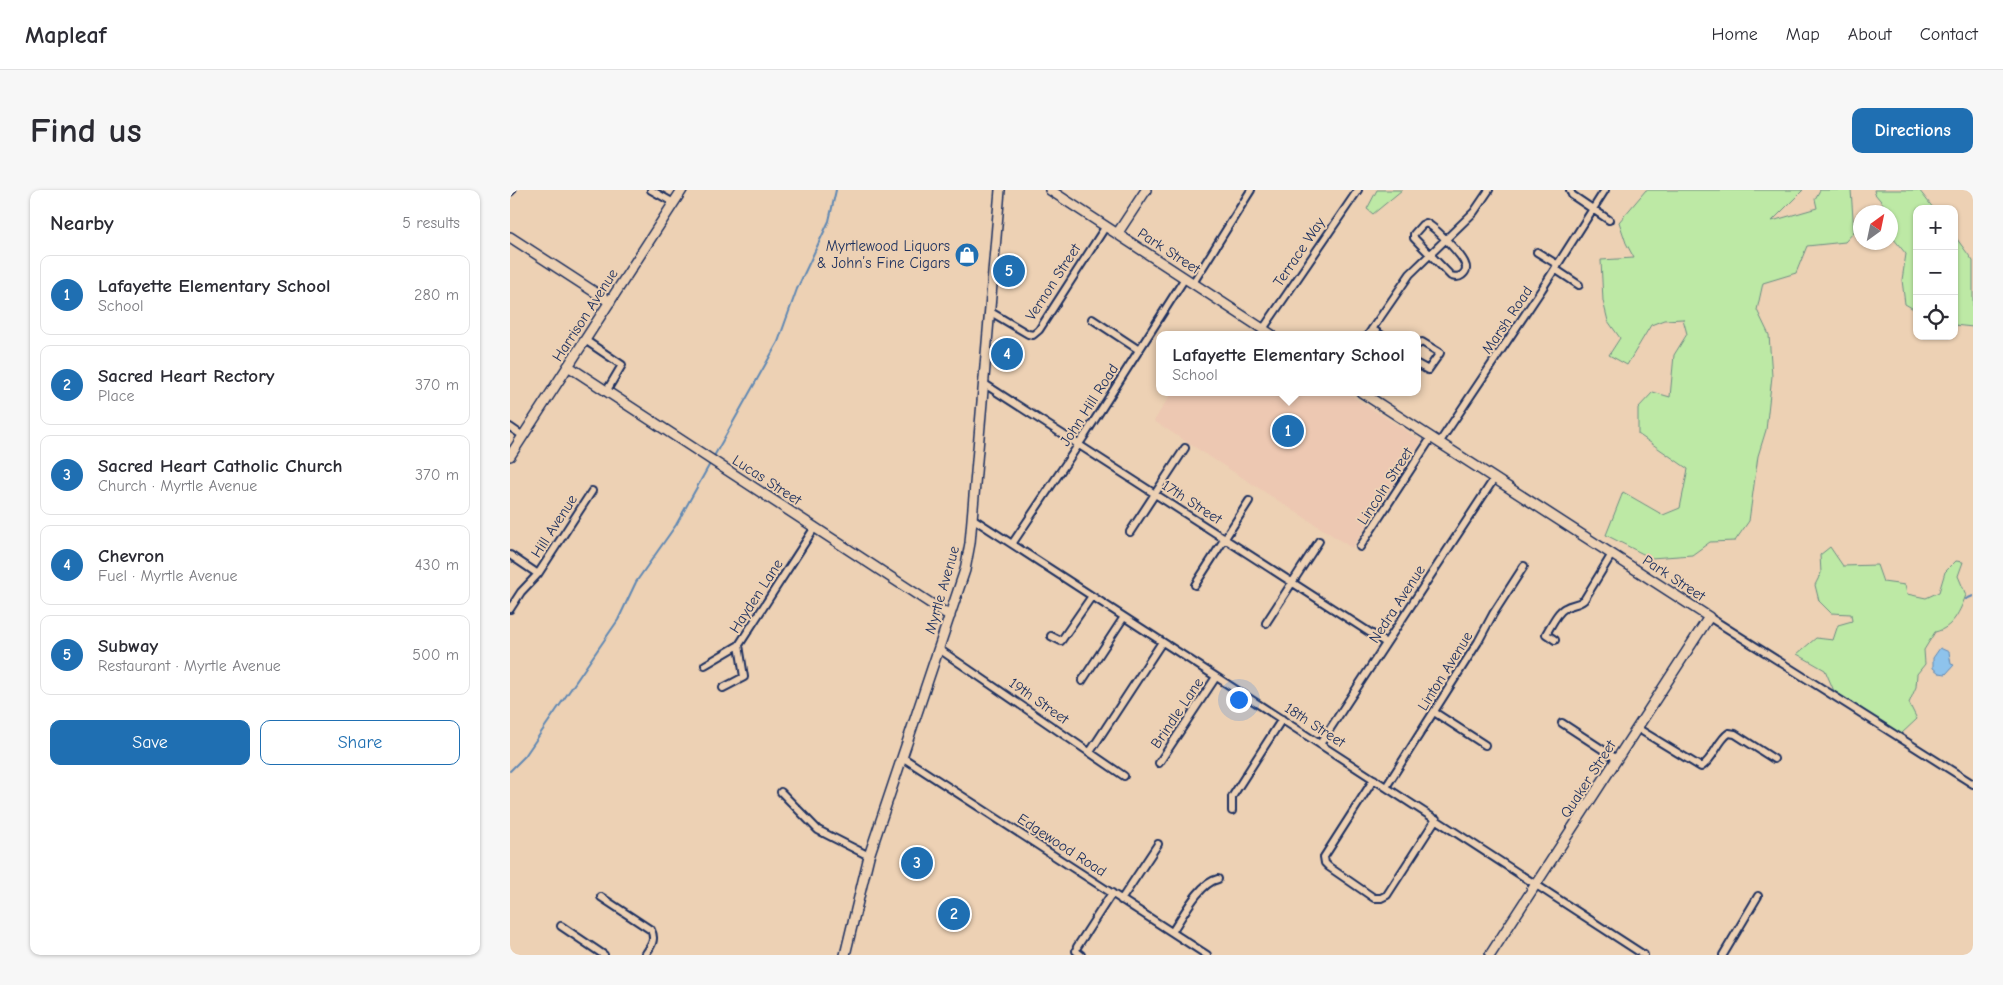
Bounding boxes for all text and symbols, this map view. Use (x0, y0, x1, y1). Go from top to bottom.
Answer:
text: Mapleaf (25, 21, 106, 49)
text: Home (1711, 24, 1758, 45)
text: Map (1786, 24, 1820, 45)
text: About (1848, 24, 1892, 45)
text: Contact (1920, 24, 1978, 45)
button: Directions (1852, 108, 1973, 153)
text: Find us (30, 110, 142, 151)
north arrow (1853, 205, 1898, 250)
map controls (1913, 205, 1958, 340)
button: + (1913, 205, 1958, 250)
text: Nearby (50, 211, 114, 235)
text: 5 results (402, 214, 460, 232)
street label: Terrace Way (1269, 214, 1329, 290)
street label: Park Street (1134, 224, 1204, 278)
place label: Myrtlewood Liquors & John’s Fine Cigars (817, 237, 950, 272)
street label: Vernon Street (1022, 240, 1085, 324)
shop icon: Myrtlewood Liquors & John’s Fine Cigars (954, 242, 980, 268)
button: − (1913, 250, 1958, 295)
pin: 5 (993, 252, 1025, 290)
street label: Harrison Avenue (548, 265, 622, 365)
text: Lafayette Elementary School (98, 275, 330, 297)
street label: Marsh Road (1478, 283, 1536, 357)
text: 1 (64, 286, 70, 304)
text: 280 m (414, 286, 459, 304)
button: locate (1913, 295, 1958, 340)
text: School (98, 297, 144, 315)
popup (1156, 331, 1421, 396)
pin: 4 (991, 335, 1023, 373)
text: Lafayette Elementary School (1172, 344, 1405, 366)
street label: John Hill Road (1056, 361, 1122, 449)
text: Sacred Heart Rectory (98, 365, 275, 387)
text: School (1172, 366, 1218, 384)
text: 2 (63, 376, 71, 394)
text: 370 m (415, 376, 459, 394)
text: Place (98, 387, 134, 405)
pin: 1 (1272, 412, 1304, 450)
street label: Lincoln Street (1353, 443, 1417, 528)
street label: Lucas Street (729, 451, 806, 509)
text: Sacred Heart Catholic Church (98, 455, 343, 477)
text: 3 (63, 466, 71, 484)
text: 370 m (415, 466, 459, 484)
street label: 17th Street (1159, 476, 1226, 528)
text: Church · Myrtle Avenue (98, 477, 257, 495)
street label: Hill Avenue (527, 491, 581, 561)
street label: Myrtle Avenue (921, 543, 963, 636)
text: Chevron (98, 545, 164, 567)
street label: Park Street (1639, 551, 1709, 605)
street label: Hayden Lane (725, 555, 787, 636)
text: 4 (63, 556, 71, 574)
text: 430 m (415, 556, 459, 574)
street label: Nedra Avenue (1365, 561, 1429, 646)
text: Fuel · Myrtle Avenue (98, 567, 238, 585)
street label: Linton Avenue (1414, 628, 1477, 714)
text: Subway (98, 635, 158, 657)
text: 5 (63, 646, 71, 664)
text: 500 m (412, 646, 459, 664)
text: Restaurant · Myrtle Avenue (98, 657, 281, 675)
street label: 19th Street (1006, 674, 1073, 729)
street label: Brindle Lane (1147, 674, 1208, 752)
your location (1226, 687, 1252, 713)
street label: 18th Street (1281, 699, 1349, 752)
button: Save (50, 720, 250, 765)
button: Share (260, 720, 460, 765)
street label: Quaker Street (1556, 736, 1620, 821)
street label: Edgewood Road (1014, 810, 1110, 880)
pin: 3 (901, 844, 933, 882)
pin: 2 (938, 895, 970, 933)

